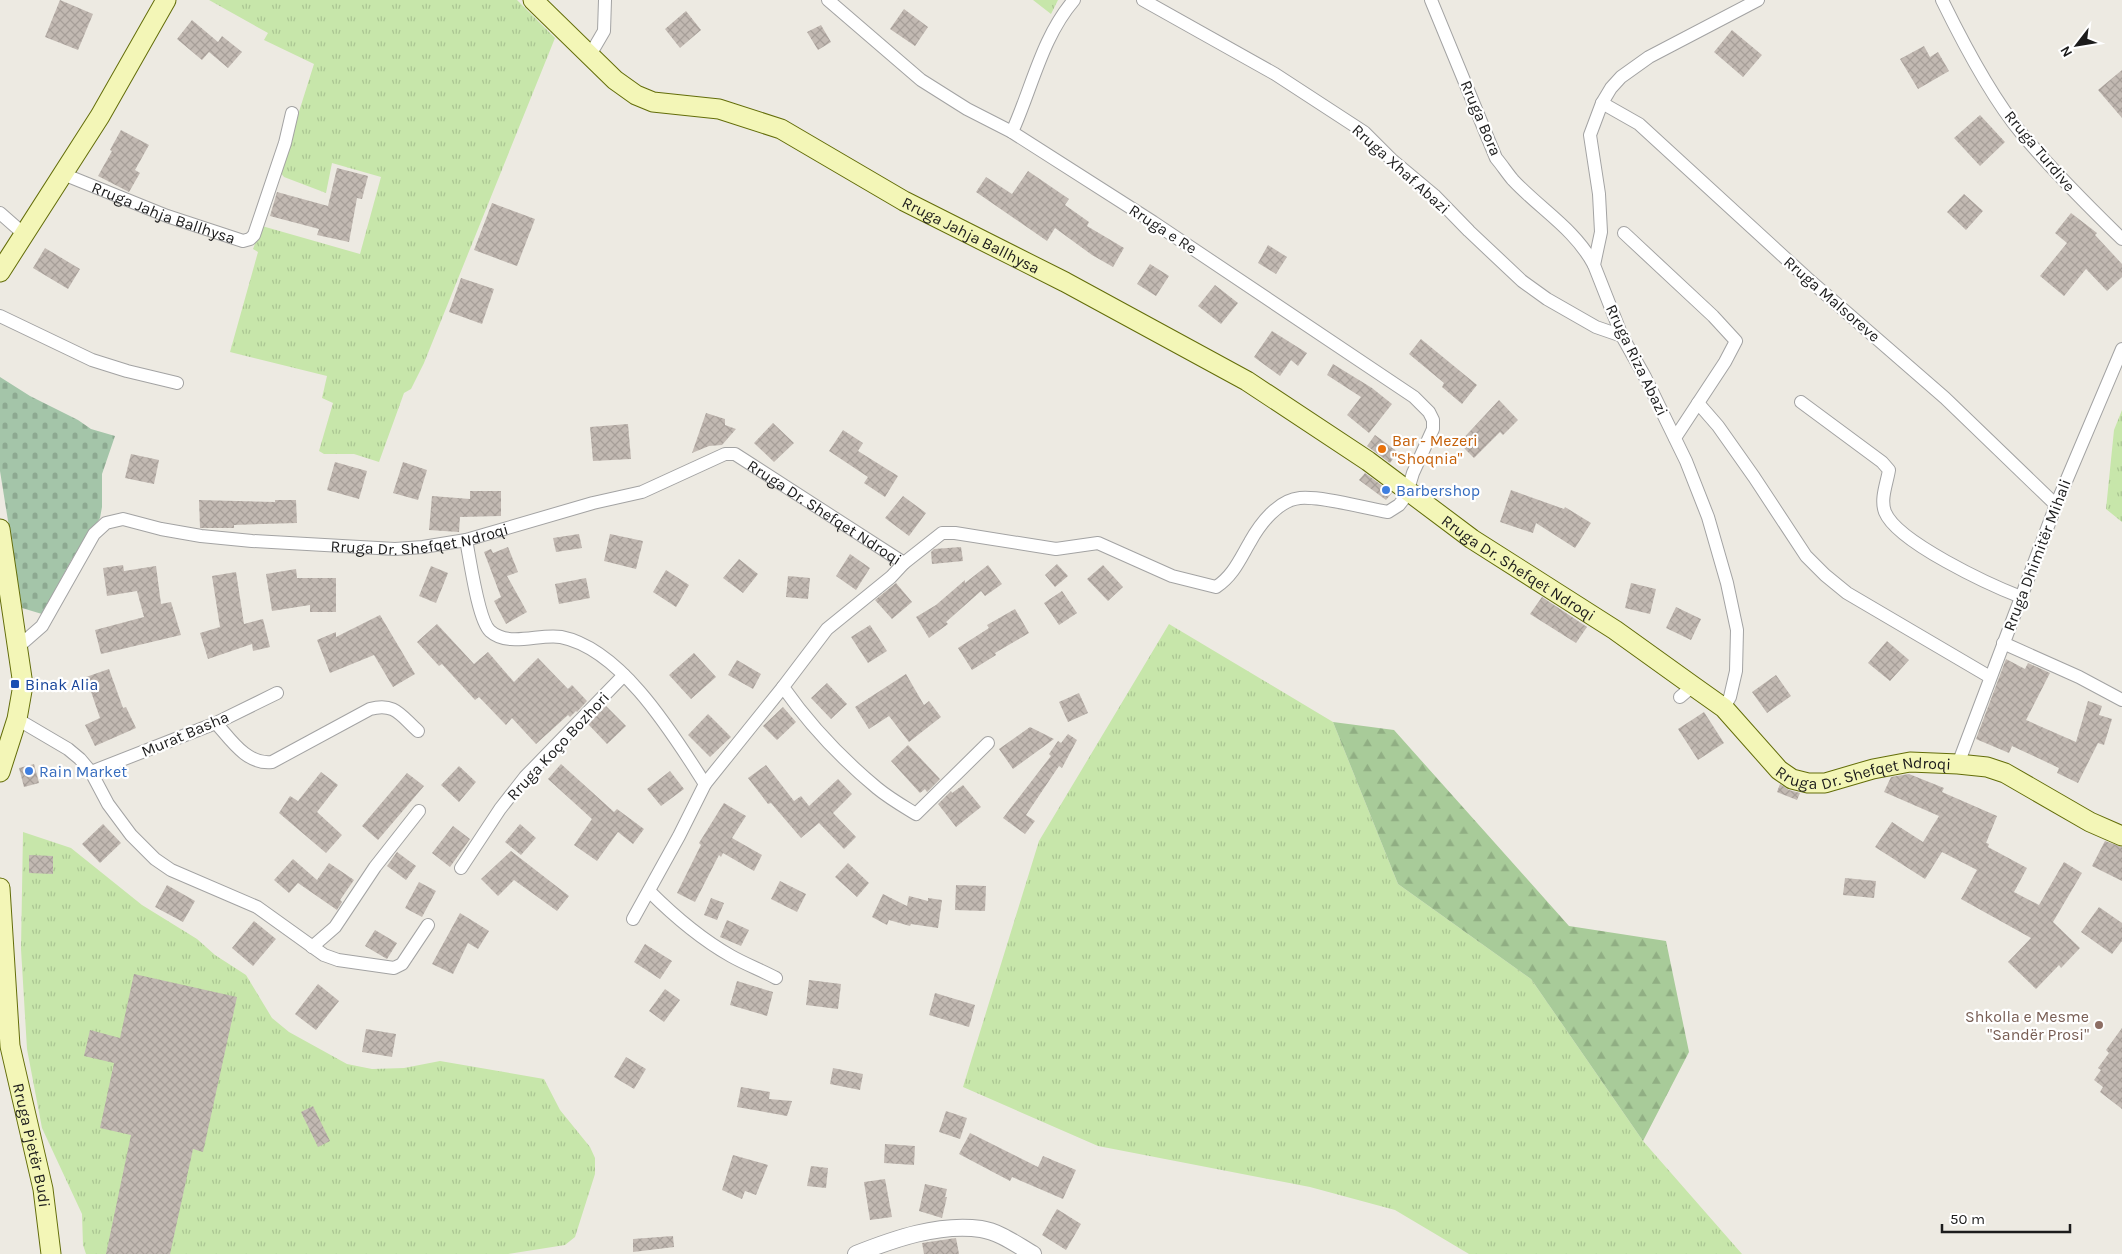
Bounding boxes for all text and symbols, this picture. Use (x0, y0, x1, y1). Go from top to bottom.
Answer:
north arrow (2052, 20, 2102, 70)
text: N (2056, 43, 2076, 60)
street label: Rruga Bora (1457, 77, 1505, 159)
street label: Rruga Turdive (2001, 107, 2079, 195)
street label: Rruga Xhaf Abazi (1348, 120, 1454, 218)
street label: Rruga Jahja Ballhysa (89, 177, 238, 247)
street label: Rruga Jahja Ballhysa (899, 192, 1043, 277)
street label: Rruga e Re (1126, 200, 1200, 258)
street label: Rruga Malsoreve (1780, 252, 1884, 346)
street label: Rruga Riza Abazi (1602, 301, 1672, 419)
place label: Bar - Mezeri "Shoqnia" (1392, 431, 1478, 468)
marker: Bar - Mezeri "Shoqnia" (1376, 443, 1388, 455)
street label: Rruga Dr. Shefqet Ndroqi (744, 455, 905, 569)
street label: Rruga Dhimitër Mihali (1999, 476, 2075, 634)
place label: Barbershop (1396, 481, 1480, 500)
marker: Barbershop (1380, 484, 1392, 496)
street label: Rruga Dr. Shefqet Ndroqi (1438, 510, 1599, 625)
street label: Rruga Dr. Shefqet Ndroqi (330, 519, 510, 559)
place label: Binak Alia (25, 675, 98, 694)
marker: Binak Alia (9, 678, 21, 690)
street label: Rruga Koço Bozhori (503, 688, 613, 804)
street label: Murat Basha (138, 707, 232, 761)
street label: Rruga Dr. Shefqet Ndroqi (1772, 752, 1952, 793)
place label: Rain Market (39, 762, 127, 781)
marker: Rain Market (23, 765, 35, 777)
place label: Shkolla e Mesme "Sandër Prosi" (1965, 1007, 2089, 1044)
marker: Shkolla e Mesme "Sandër Prosi" (2093, 1019, 2105, 1031)
street label: Rruga Pjetër Budi (9, 1081, 55, 1208)
scale bar (1942, 1202, 2070, 1234)
text: 50 m (1950, 1210, 1985, 1228)

